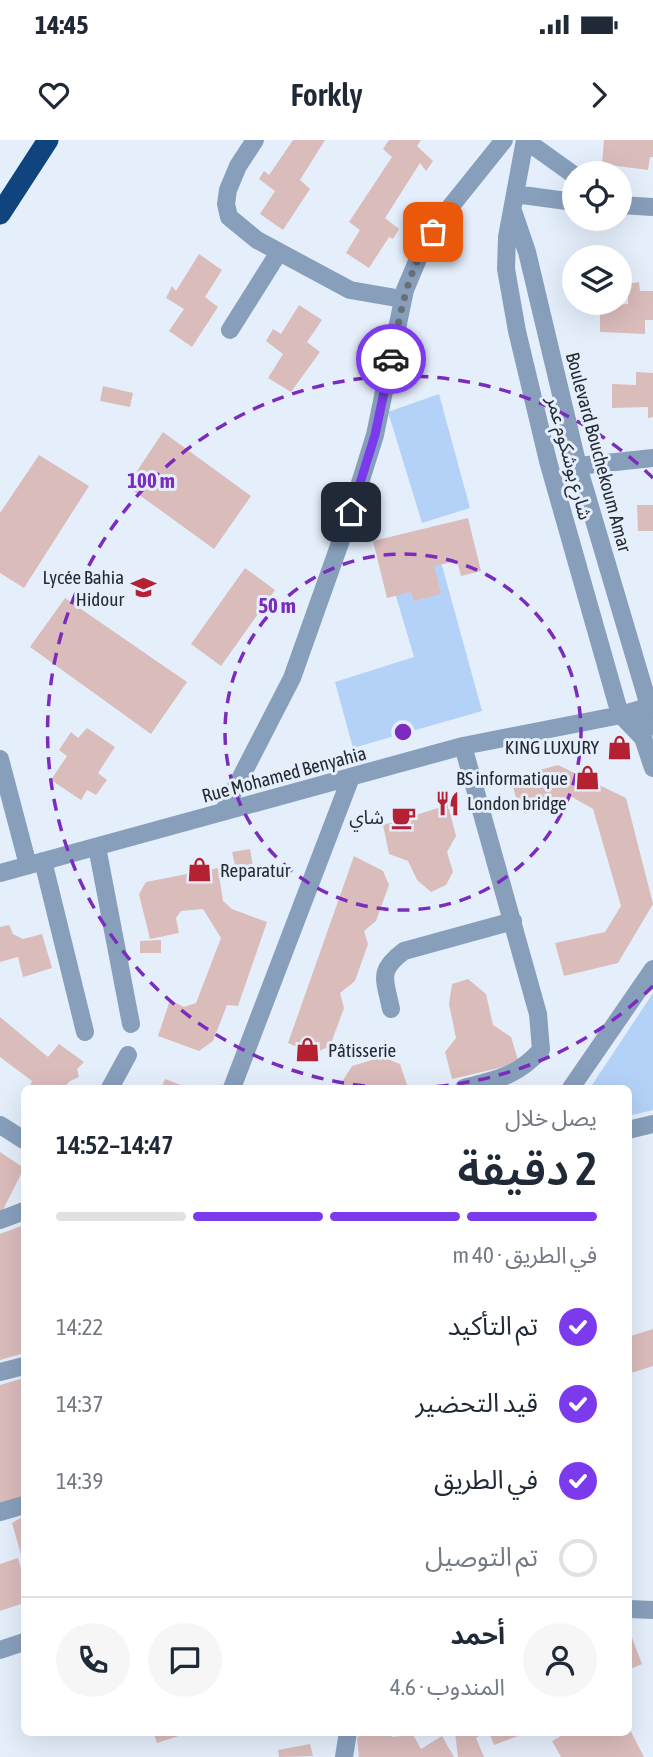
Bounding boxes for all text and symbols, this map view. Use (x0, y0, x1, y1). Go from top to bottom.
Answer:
text: 14:45 (35, 10, 89, 40)
icon: heart (35, 76, 73, 114)
text: Forkly (290, 76, 363, 113)
icon: forward (580, 76, 618, 114)
map controls (562, 161, 632, 315)
button: locate (562, 161, 632, 231)
pin (403, 202, 463, 262)
icon: bag (414, 213, 452, 251)
button: layers (562, 245, 632, 315)
courier (356, 324, 426, 394)
icon: car (372, 340, 410, 378)
street label: Boulevard Bouchekoum Amar (562, 350, 636, 555)
street label: شارع بوشكوم عمر (539, 393, 597, 523)
text: 100 m (127, 468, 175, 492)
pin (321, 482, 381, 542)
icon: home (332, 493, 370, 531)
place label: Lycée Bahia Hidour (43, 566, 124, 610)
school or university icon: Lycée Bahia Hidour (130, 574, 158, 602)
text: 50 m (258, 593, 296, 617)
centre of rings (391, 720, 415, 744)
shop icon: KING LUXURY (605, 733, 633, 761)
place label: KING LUXURY (505, 736, 600, 758)
street label: Rue Mohamed Benyahia (199, 741, 369, 807)
shop icon: BS informatique (574, 764, 602, 792)
place label: BS informatique (456, 767, 568, 789)
restaurant icon: London bridge (433, 789, 461, 817)
place label: London bridge (467, 792, 567, 814)
cafe icon: شاي (390, 803, 418, 831)
place label: شاي (349, 806, 384, 832)
shop icon: Reparatur (186, 856, 214, 884)
place label: Reparatur (220, 859, 291, 881)
shop icon: Pâtisserie (294, 1036, 322, 1064)
place label: Pâtisserie (328, 1039, 396, 1061)
text: يصل خلال (505, 1105, 597, 1131)
text: 14:47–14:52 (56, 1130, 173, 1160)
text: 2 دقيقة (457, 1142, 597, 1195)
text: في الطريق · 40 m (452, 1242, 597, 1268)
icon: check (559, 1308, 597, 1346)
text: تم التأكيد (448, 1311, 538, 1341)
text: 14:22 (56, 1314, 103, 1340)
icon: check (559, 1385, 597, 1423)
text: قيد التحضير (415, 1388, 538, 1418)
text: 14:37 (56, 1391, 103, 1417)
icon: check (559, 1462, 597, 1500)
text: في الطريق (434, 1465, 538, 1495)
text: 14:39 (56, 1468, 103, 1494)
text: تم التوصيل (425, 1542, 538, 1572)
text: أحمد (451, 1620, 505, 1650)
button: phone (56, 1623, 130, 1697)
button: chat (148, 1623, 222, 1697)
button: person (523, 1623, 597, 1697)
text: المندوب · 4.6 (390, 1674, 505, 1700)

